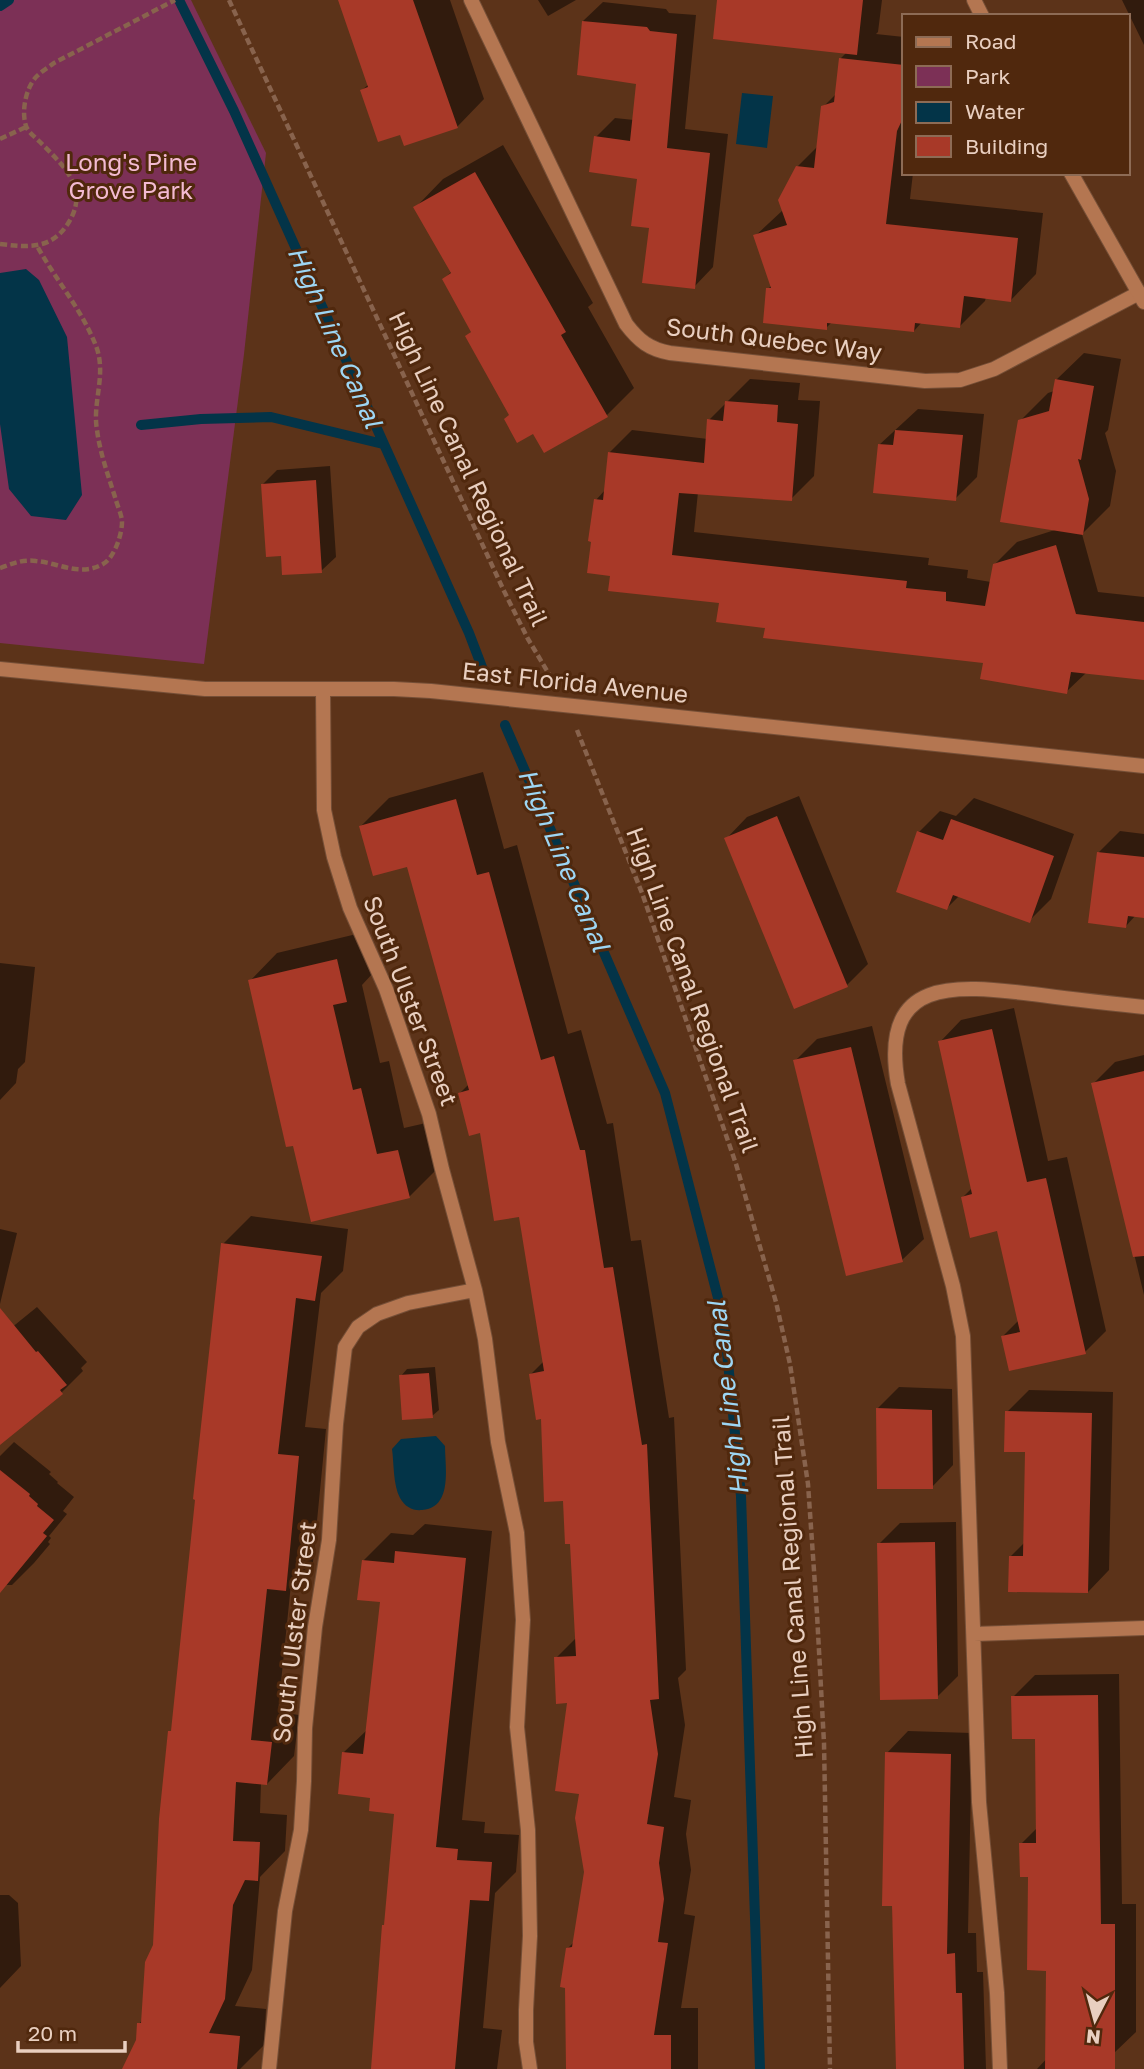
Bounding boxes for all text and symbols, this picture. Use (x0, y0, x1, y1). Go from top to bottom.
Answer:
legend (902, 14, 1130, 175)
text: Road (965, 28, 1016, 54)
text: Park (965, 63, 1011, 89)
text: Water (965, 98, 1025, 124)
text: Building (965, 133, 1048, 159)
park label: Long's Pine Grove Park (65, 147, 197, 204)
water label: High Line Canal (281, 241, 390, 434)
street label: High Line Canal Regional Trail (384, 306, 555, 630)
street label: South Quebec Way (665, 311, 884, 366)
street label: East Florida Avenue (461, 655, 690, 708)
water label: High Line Canal (512, 764, 618, 958)
street label: High Line Canal Regional Trail (621, 823, 766, 1156)
street label: South Ulster Street (358, 891, 465, 1110)
water label: High Line Canal (700, 1297, 755, 1497)
street label: High Line Canal Regional Trail (765, 1415, 818, 1760)
street label: South Ulster Street (266, 1520, 321, 1744)
north arrow (1060, 1985, 1130, 2055)
scale bar (18, 2010, 124, 2054)
text: 20 m (28, 2020, 77, 2046)
text: N (1085, 2025, 1102, 2050)

